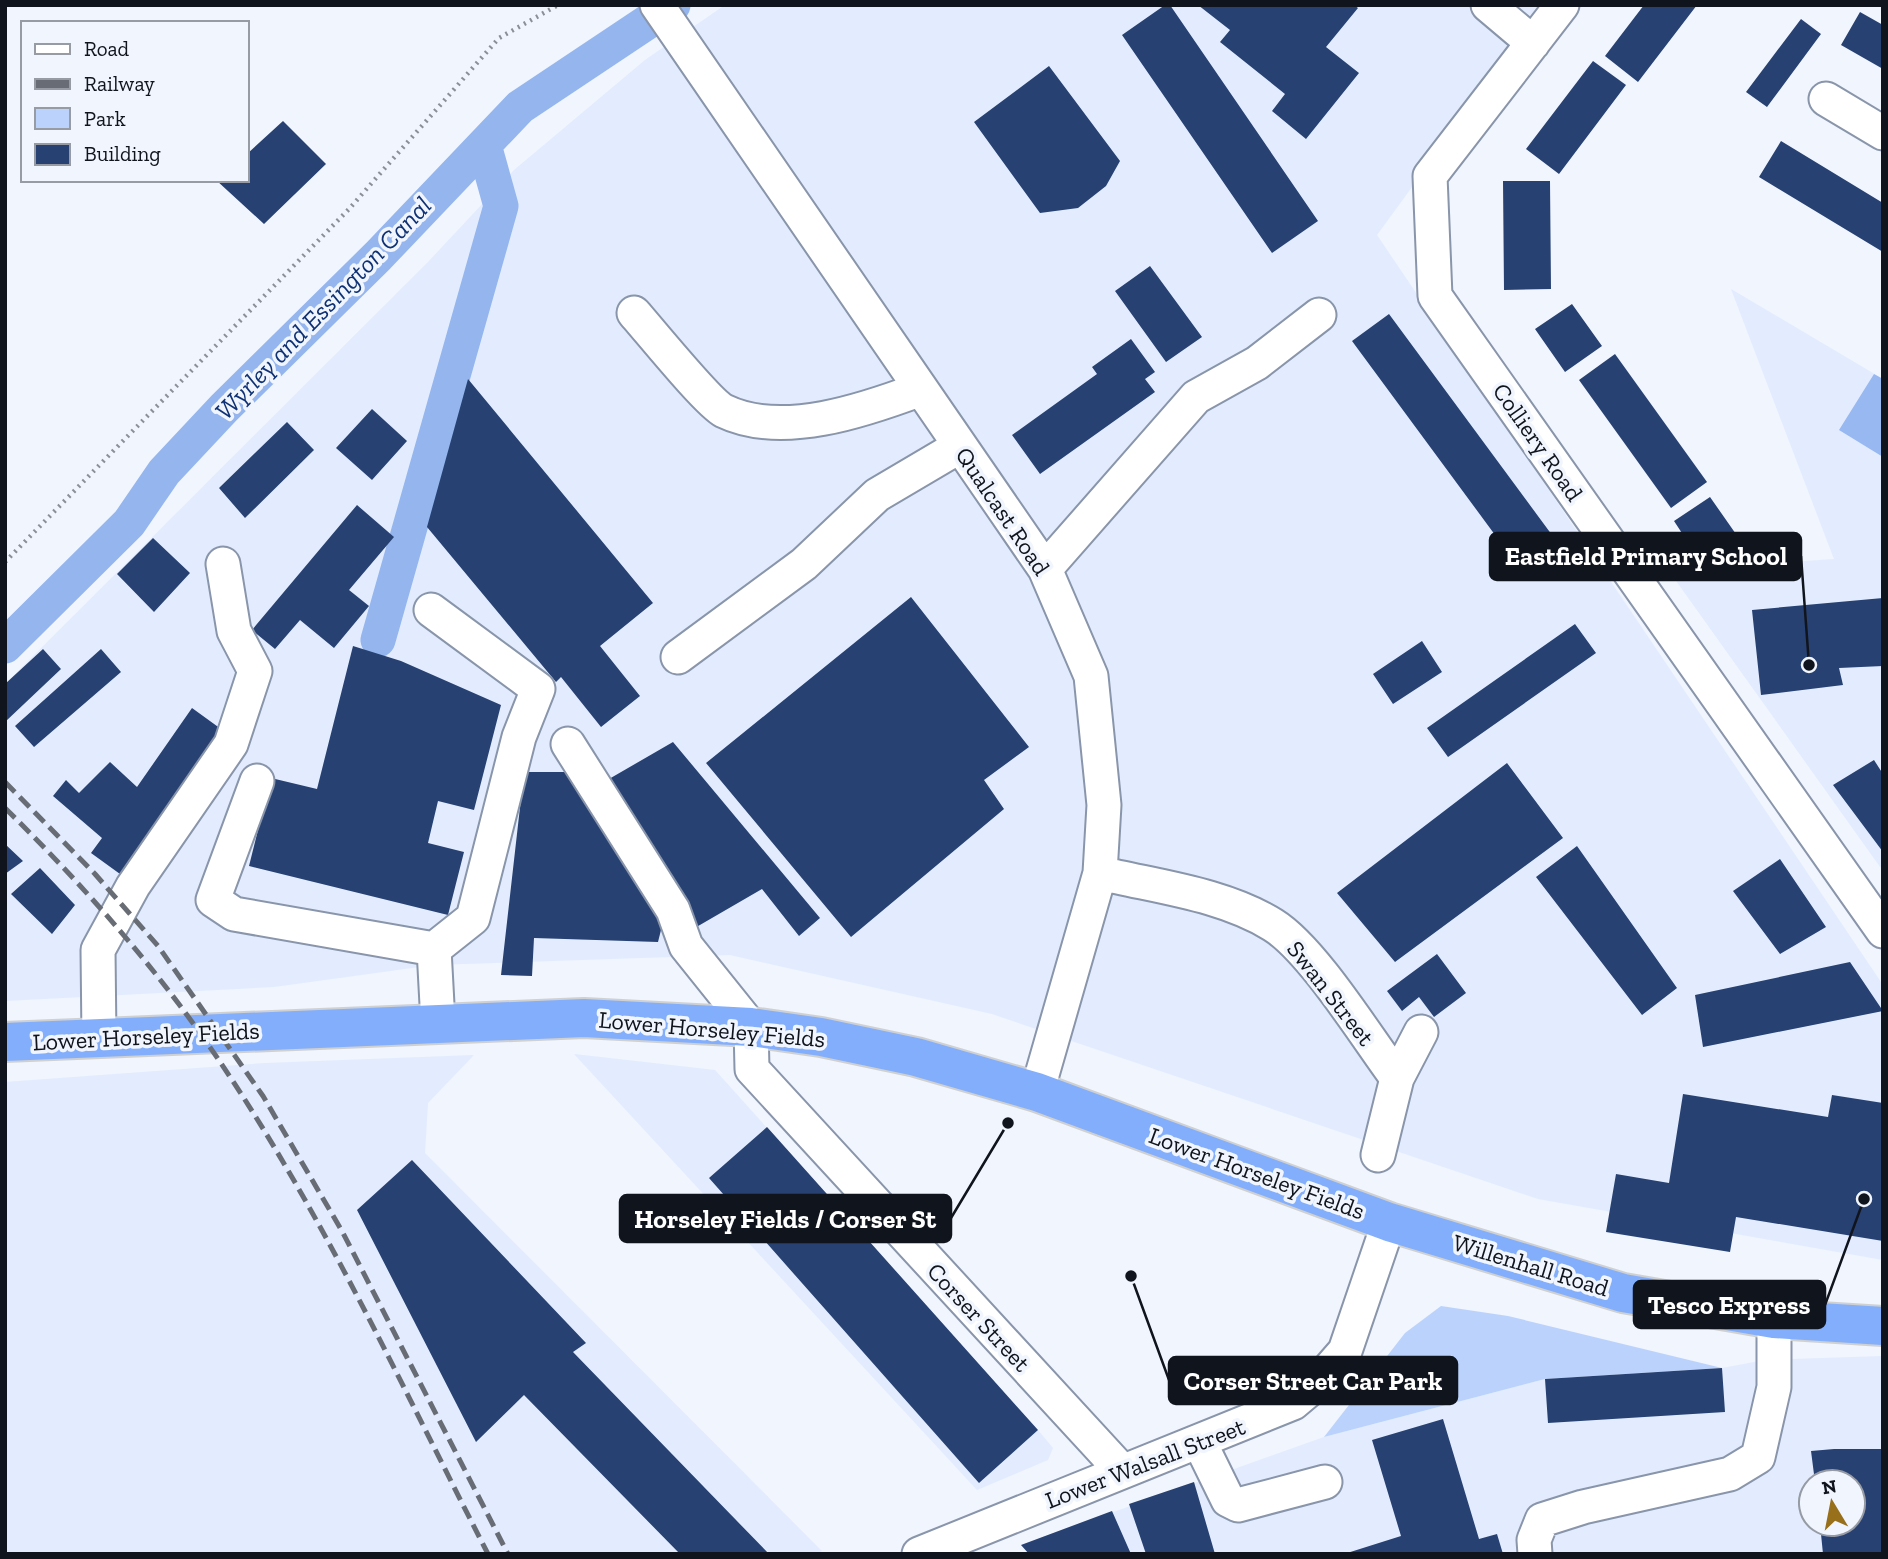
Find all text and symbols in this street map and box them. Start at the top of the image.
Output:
legend [21,21,248,182]
text: Road [84,36,130,61]
text: Railway [84,71,155,96]
text: Park [84,106,126,131]
text: Building [84,141,161,166]
water label: Wyrley and Essington Canal [208,190,438,426]
street label: Colliery Road [1487,377,1589,507]
street label: Qualcast Road [950,441,1056,581]
callout: Eastfield Primary School [1490,533,1801,580]
text: Eastfield Primary School [1505,540,1787,572]
street label: Swan Street [1281,935,1381,1051]
street label: Lower Horseley Fields [598,1005,826,1053]
street label: Lower Horseley Fields [32,1016,260,1056]
street label: Lower Horseley Fields [1145,1121,1369,1225]
callout: Horseley Fields / Corser St [620,1195,951,1242]
text: Horseley Fields / Corser St [634,1203,937,1235]
street label: Willenhall Road [1450,1228,1612,1302]
street label: Corser Street [921,1257,1037,1377]
callout: Tesco Express [1634,1281,1825,1328]
text: Tesco Express [1647,1289,1811,1321]
callout: Corser Street Car Park [1169,1357,1457,1404]
text: Corser Street Car Park [1184,1365,1443,1397]
street label: Lower Walsall Street [1041,1411,1249,1514]
north arrow [1797,1468,1867,1538]
text: N [1820,1474,1838,1499]

